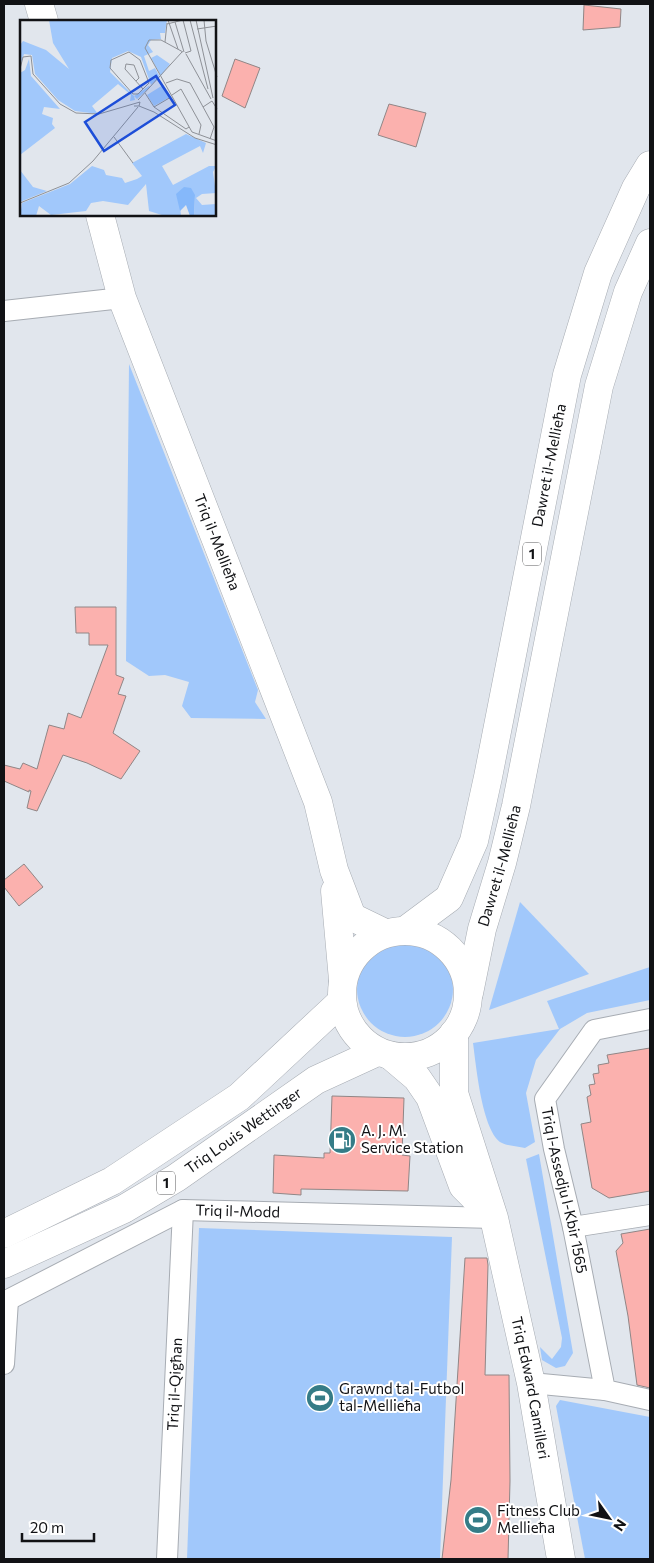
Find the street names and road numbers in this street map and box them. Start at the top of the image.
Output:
street label: Dawret il-Mellieħa [527,402,569,528]
street label: Triq il-Mellieħa [191,491,245,593]
road number: 1 [523,542,541,566]
street label: Dawret il-Mellieħa [473,803,524,928]
street label: Triq Louis Wettinger [181,1083,305,1177]
street label: Triq l-Assedju l-Kbir 1565 [539,1105,592,1275]
road number: 1 [157,1172,175,1194]
street label: Triq il-Modd [195,1200,280,1220]
street label: Triq Edward Camilleri [508,1315,554,1460]
street label: Triq il-Qigħan [163,1337,185,1431]

